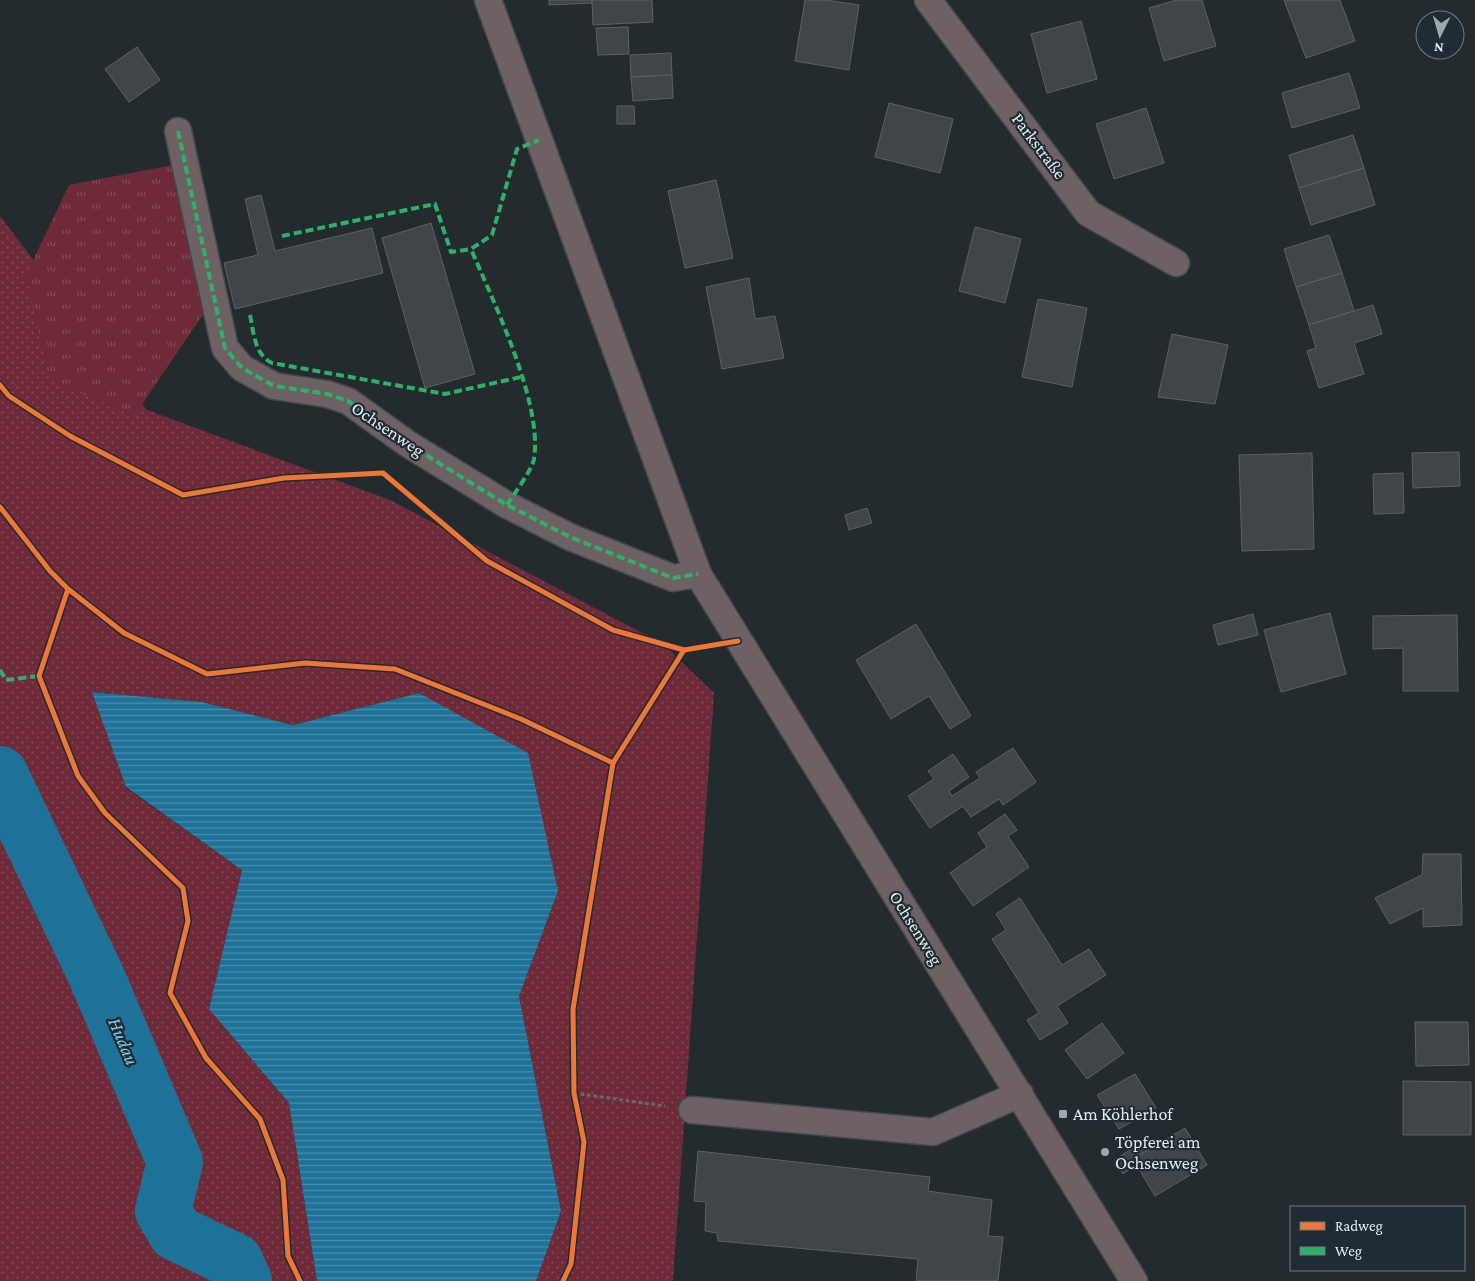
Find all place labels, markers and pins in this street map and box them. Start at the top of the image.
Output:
place label: Am Köhlerhof [1073,1104,1174,1124]
marker: Am Köhlerhof [1057,1108,1069,1120]
place label: Töpferei am Ochsenweg [1115,1132,1201,1173]
marker: Töpferei am Ochsenweg [1099,1146,1111,1158]

